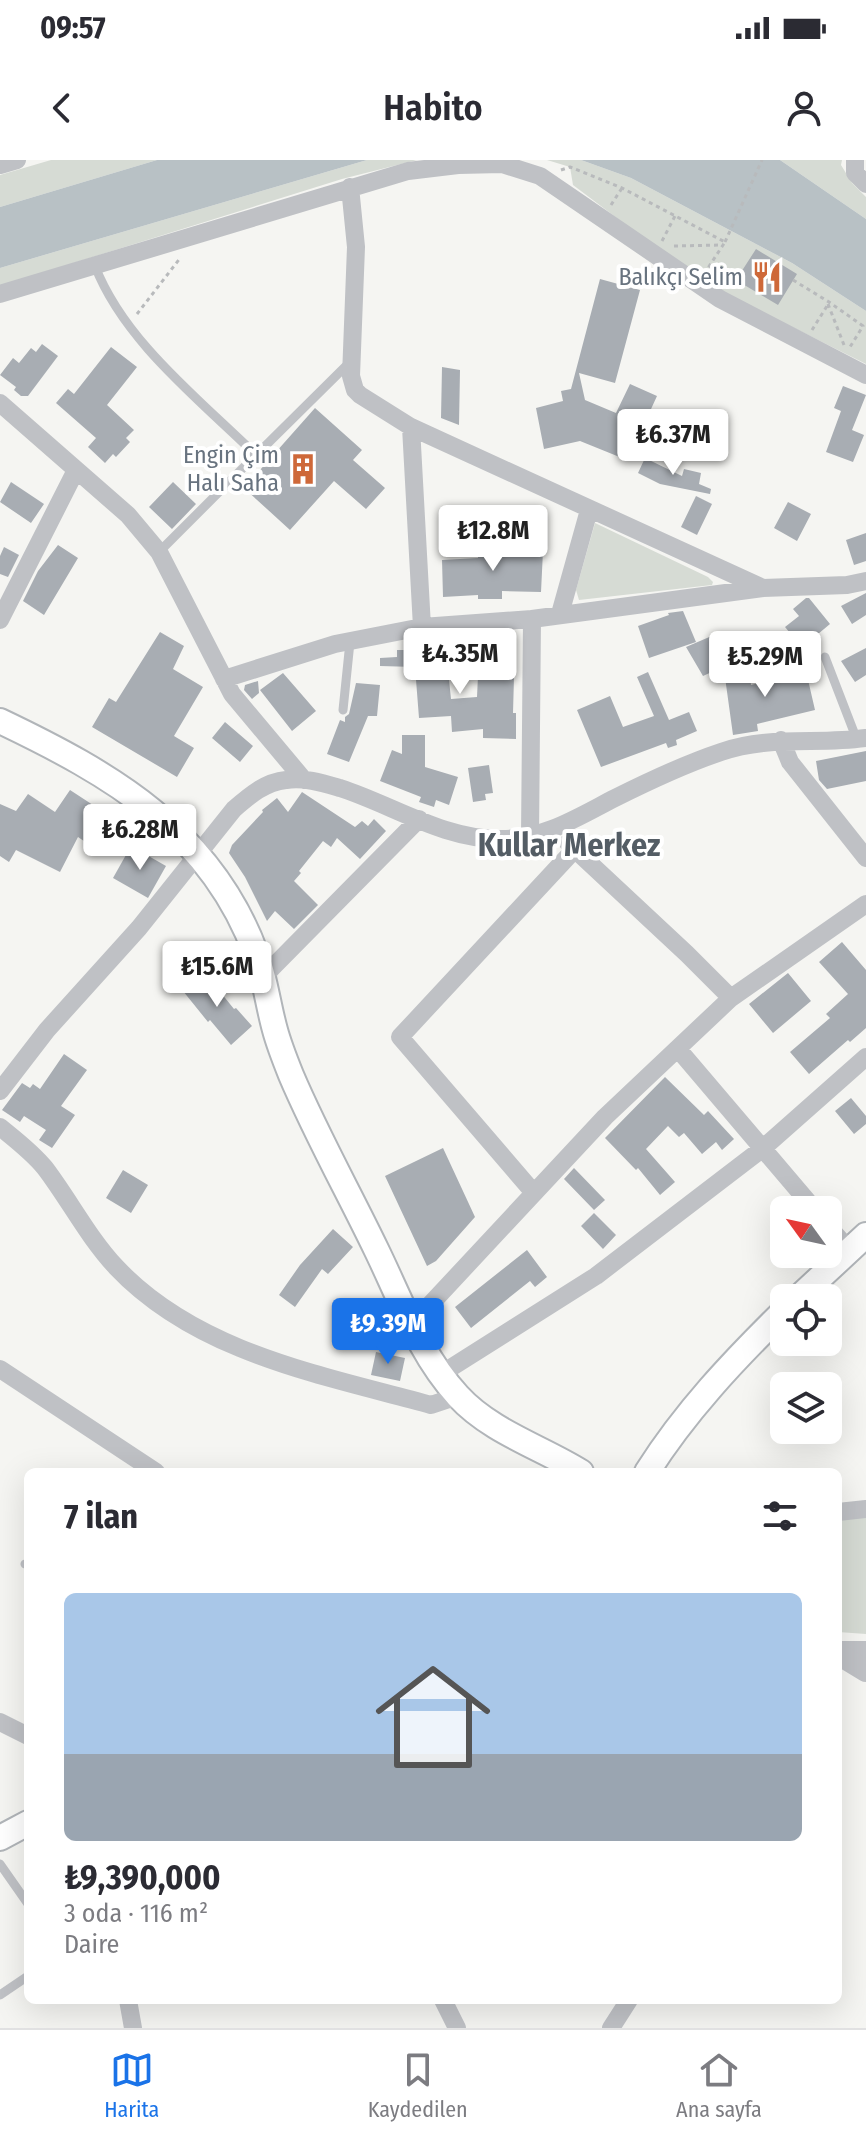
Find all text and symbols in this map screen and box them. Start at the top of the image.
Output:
text: 09:57 [40,10,106,46]
icon: back [40,86,84,130]
text: Habito [383,86,483,130]
icon: person [782,86,826,130]
restaurant icon: Balıkçı Selim [750,260,784,294]
place label: Balıkçı Selim [618,263,743,291]
pin: ₺6.37M [608,409,738,477]
text: ₺6.37M [635,419,711,450]
place label: Engin Çim Halı Saha [183,441,279,497]
building icon: Engin Çim Halı Saha [286,452,320,486]
pin: ₺12.8M [428,505,558,573]
text: ₺12.8M [457,515,529,546]
pin: ₺4.35M [395,628,525,696]
pin: ₺5.29M [700,631,830,699]
text: ₺4.35M [422,638,498,669]
text: ₺5.29M [727,641,803,672]
pin: ₺6.28M [75,804,205,872]
text: ₺6.28M [101,814,179,845]
district label: Kullar Merkez [478,826,660,864]
pin: ₺15.6M [152,941,282,1009]
text: ₺15.6M [180,951,254,982]
north arrow [770,1196,842,1268]
map controls [770,1196,842,1444]
button: locate [770,1284,842,1356]
pin: ₺9.39M [323,1298,453,1366]
text: ₺9.39M [350,1308,426,1339]
button: layers [770,1372,842,1444]
icon: filters [758,1494,802,1538]
text: 7 ilan [64,1496,138,1537]
icon: home [361,1645,505,1789]
text: ₺9,390,000 [64,1857,221,1898]
text: 3 oda · 116 m² [64,1898,208,1929]
text: Daire [64,1929,119,1960]
tab: Harita [104,2048,159,2123]
tab: Kaydedilen [368,2048,468,2123]
tab: Ana sayfa [676,2048,762,2123]

